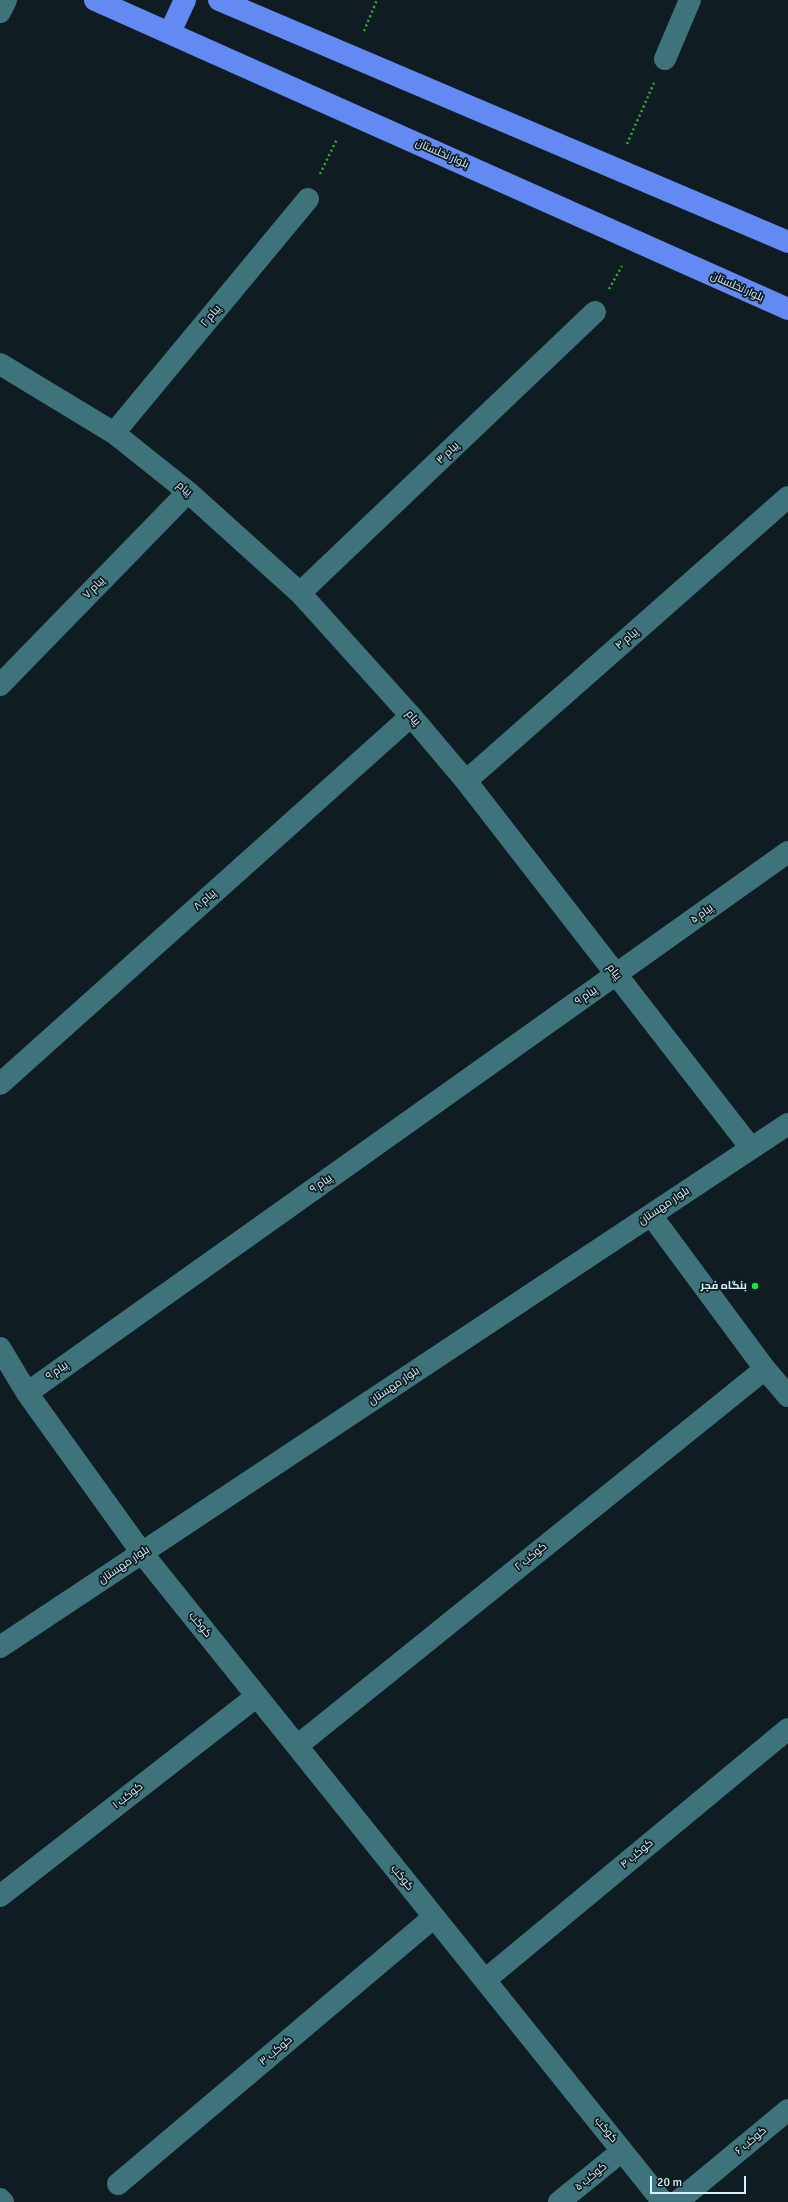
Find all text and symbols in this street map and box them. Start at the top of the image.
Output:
street label: بلوار نخلستان [413,136,471,172]
street label: بلوار نخلستان [708,269,766,305]
street label: پیام ۲ [198,302,224,330]
street label: پیام ۳ [434,439,462,467]
street label: پیام [174,479,194,499]
street label: پیام ۷ [80,574,108,602]
street label: پیام ۴ [613,625,641,653]
street label: پیام [403,708,423,728]
street label: پیام ۸ [191,887,219,913]
street label: پیام ۵ [688,901,716,927]
street label: پیام [604,962,624,982]
street label: پیام ۹ [572,984,600,1008]
street label: پیام ۹ [307,1172,335,1196]
street label: بلوار مهستان [636,1184,692,1228]
place label: بنگاه فجر [701,1279,747,1293]
marker: بنگاه فجر [750,1281,760,1291]
street label: پیام ۹ [43,1359,71,1383]
street label: بلوار مهستان [366,1364,422,1408]
street label: کوکب ۲ [512,1540,550,1574]
street label: بلوار مهستان [96,1543,152,1587]
street label: کوکب [186,1610,214,1640]
street label: کوکب ۱ [110,1780,146,1812]
street label: کوکب ۴ [618,1836,656,1872]
street label: کوکب [388,1863,416,1893]
street label: کوکب ۳ [257,2033,295,2069]
street label: کوکب [592,2115,620,2145]
street label: کوکب ۶ [733,2124,769,2158]
street label: کوکب ۵ [572,2160,610,2194]
scale bar [652,2168,748,2194]
text: 20 m [657,2175,682,2190]

